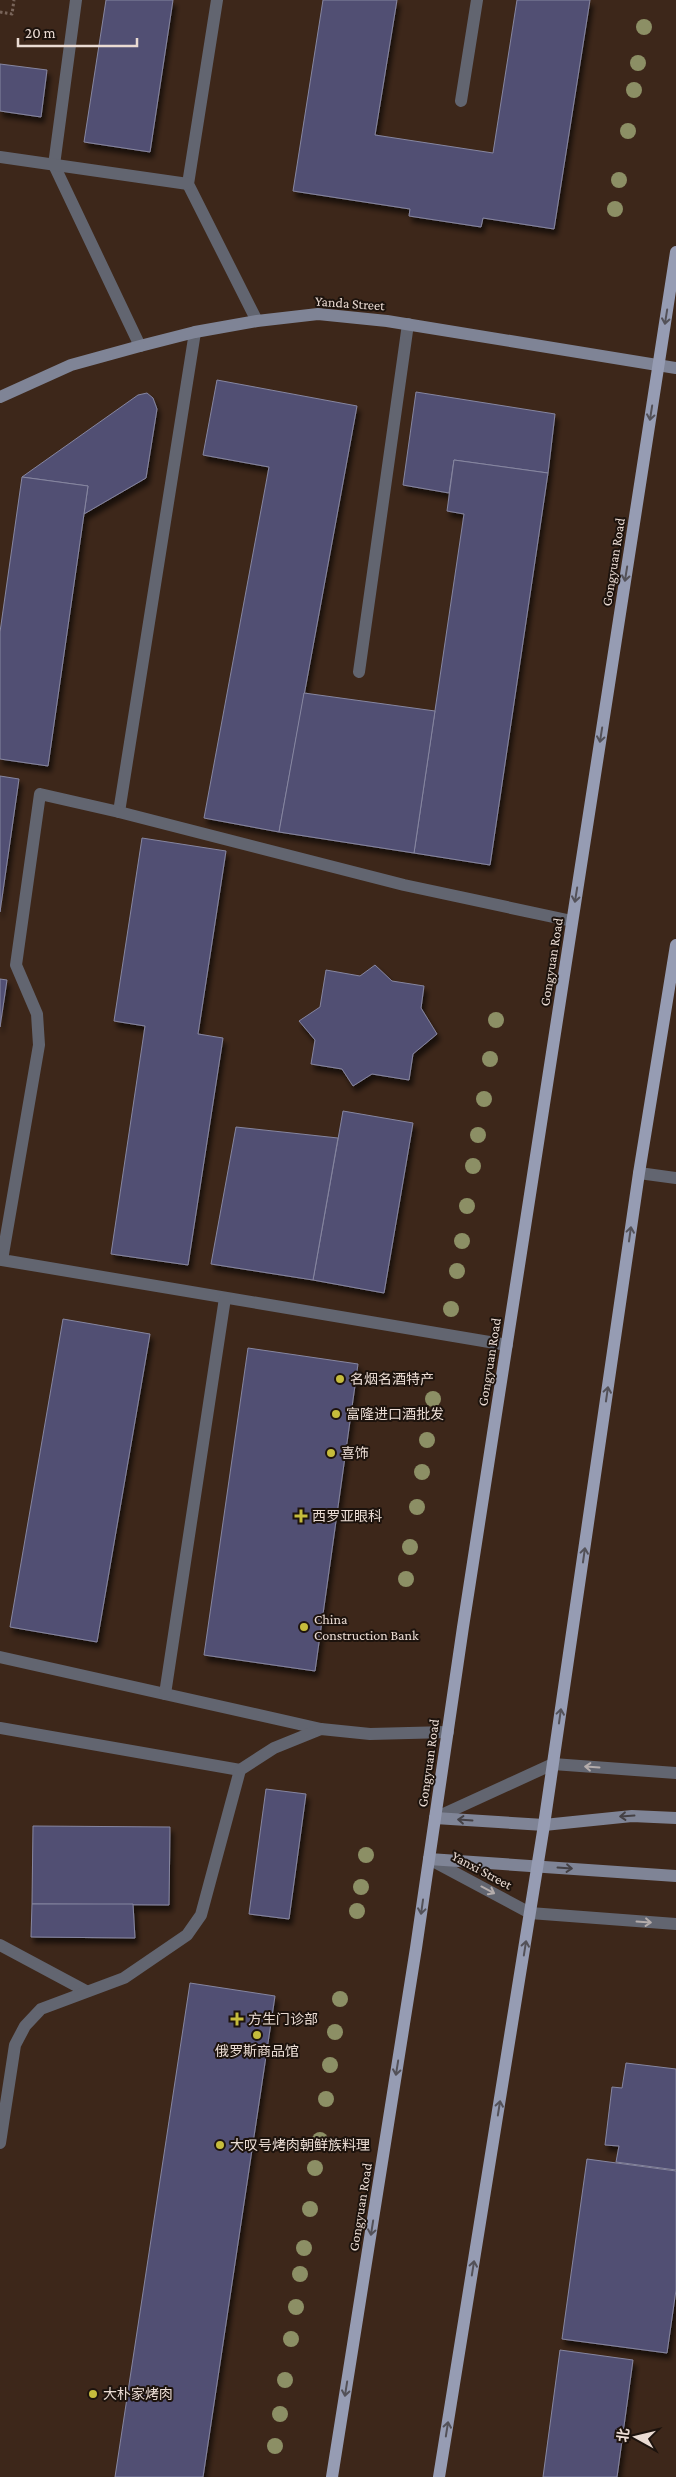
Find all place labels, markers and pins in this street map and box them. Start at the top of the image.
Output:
place label: 名烟名酒特产 [350,1371,434,1387]
marker: 名烟名酒特产 [334,1373,346,1385]
place label: 富隆进口酒批发 [346,1406,444,1422]
marker: 富隆进口酒批发 [330,1408,342,1420]
place label: 喜饰 [341,1445,369,1461]
marker: 喜饰 [325,1447,337,1459]
place label: 西罗亚眼科 [312,1508,382,1524]
marker: 西罗亚眼科 [294,1509,308,1523]
place label: China Construction Bank [314,1611,419,1643]
marker: China Construction Bank [298,1621,310,1633]
place label: 方生门诊部 [248,2011,318,2027]
marker: 方生门诊部 [230,2012,244,2026]
marker: 俄罗斯商品馆 [251,2029,263,2041]
place label: 俄罗斯商品馆 [215,2043,299,2059]
place label: 大叹号烤肉朝鲜族料理 [230,2137,370,2153]
marker: 大叹号烤肉朝鲜族料理 [214,2139,226,2151]
place label: 大朴家烤肉 [103,2386,173,2402]
marker: 大朴家烤肉 [87,2388,99,2400]

